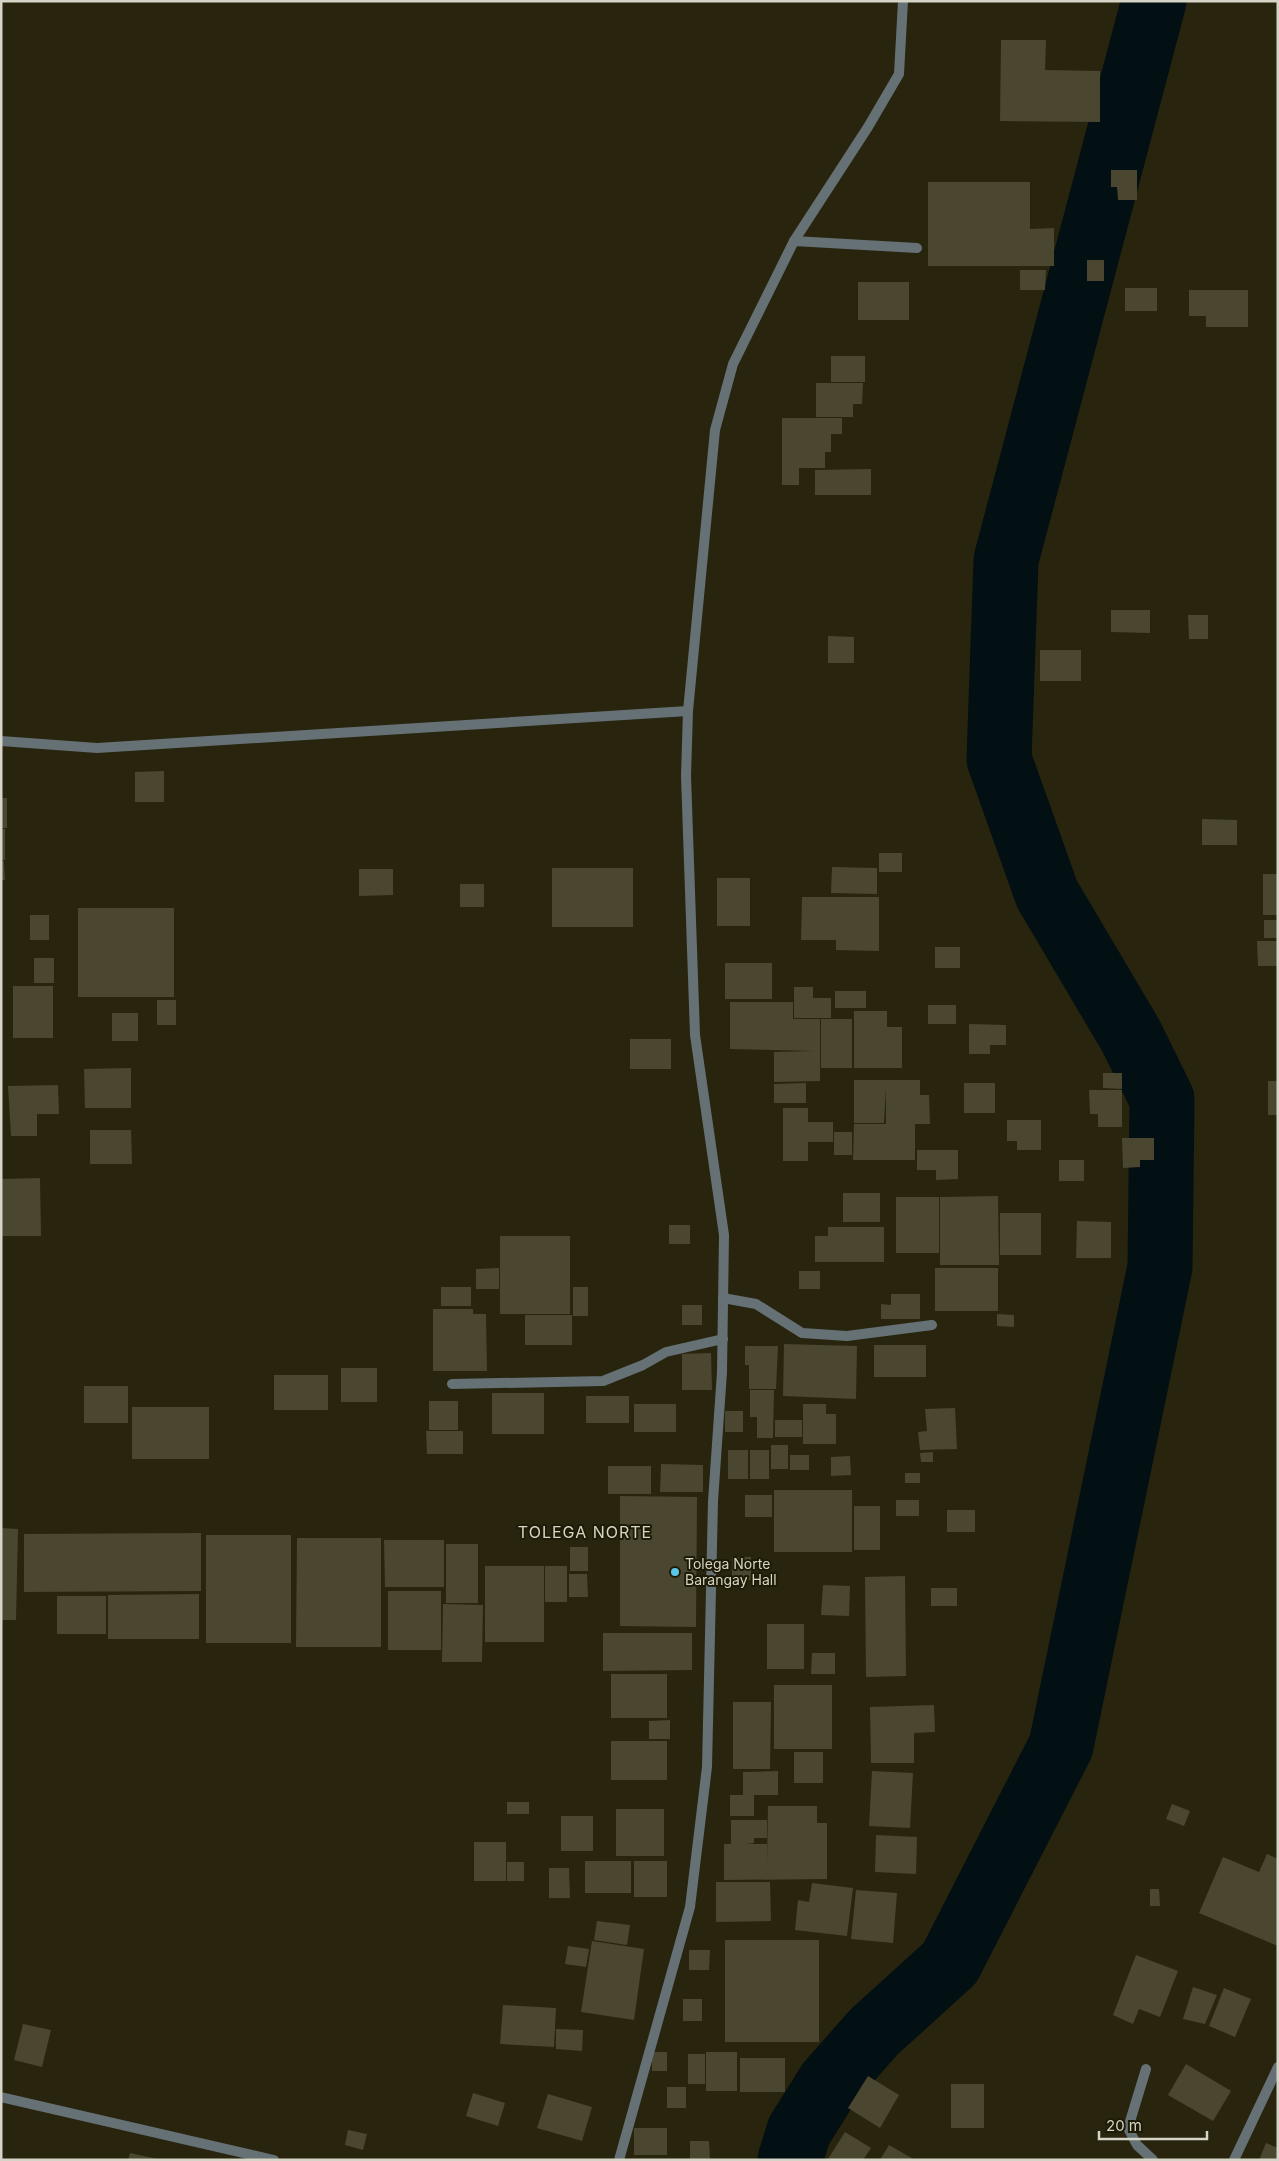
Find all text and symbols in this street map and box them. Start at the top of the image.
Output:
district label: TOLEGA NORTE [518,1522,652,1542]
place label: Tolega Norte Barangay Hall [685,1555,777,1588]
marker: Tolega Norte Barangay Hall [669,1566,681,1578]
scale bar [1099,2108,1206,2140]
text: 20 m [1106,2116,1142,2135]

